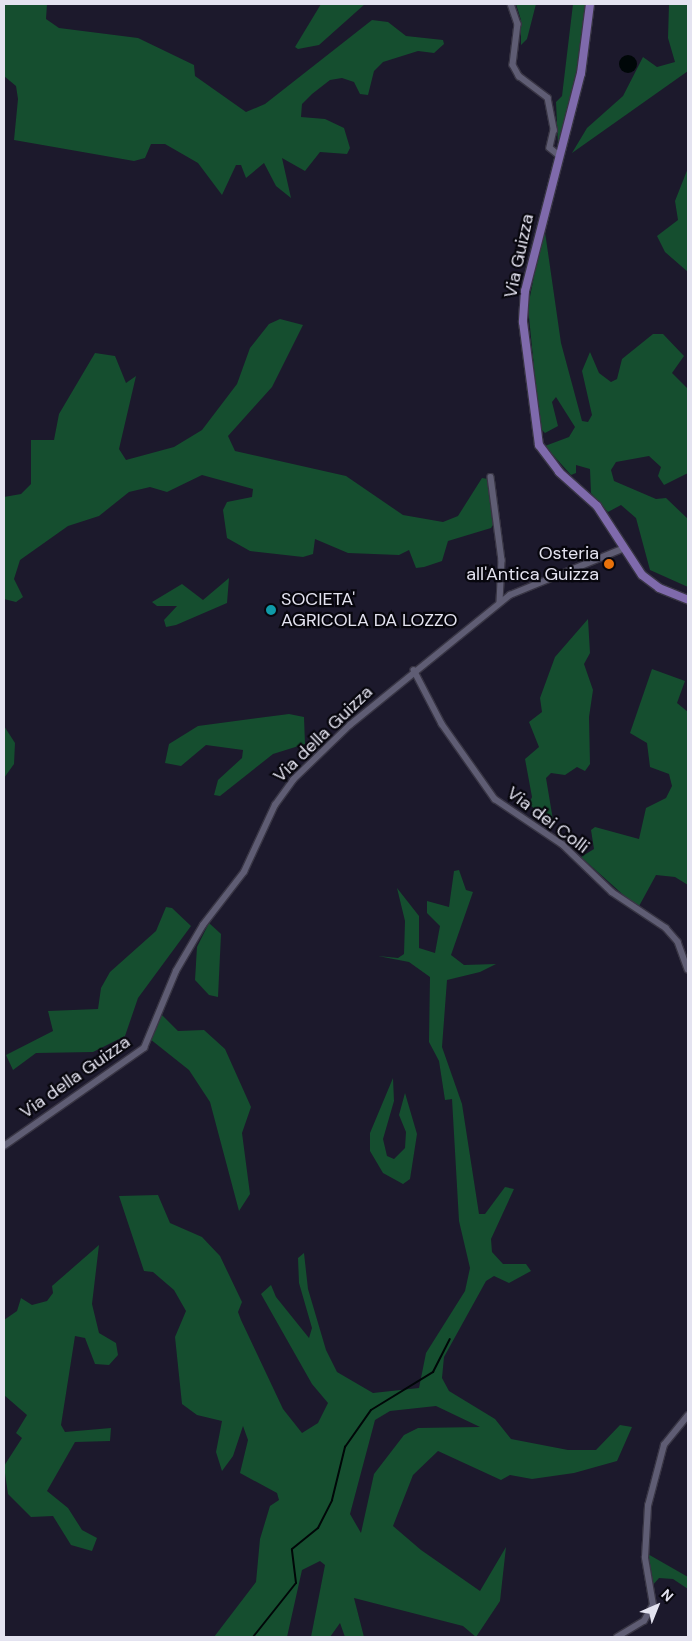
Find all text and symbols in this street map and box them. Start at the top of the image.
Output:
street label: Via Guizza [500,212,538,300]
place label: Osteria all'Antica Guizza [466,543,599,586]
marker: Osteria all'Antica Guizza [603,558,615,570]
place label: SOCIETA' AGRICOLA DA LOZZO [281,589,457,632]
marker: SOCIETA' AGRICOLA DA LOZZO [265,604,277,616]
street label: Via della Guizza [269,681,377,787]
street label: Via dei Colli [503,782,593,858]
street label: Via della Guizza [16,1031,134,1123]
north arrow [632,1581,682,1631]
text: N [657,1585,677,1605]

